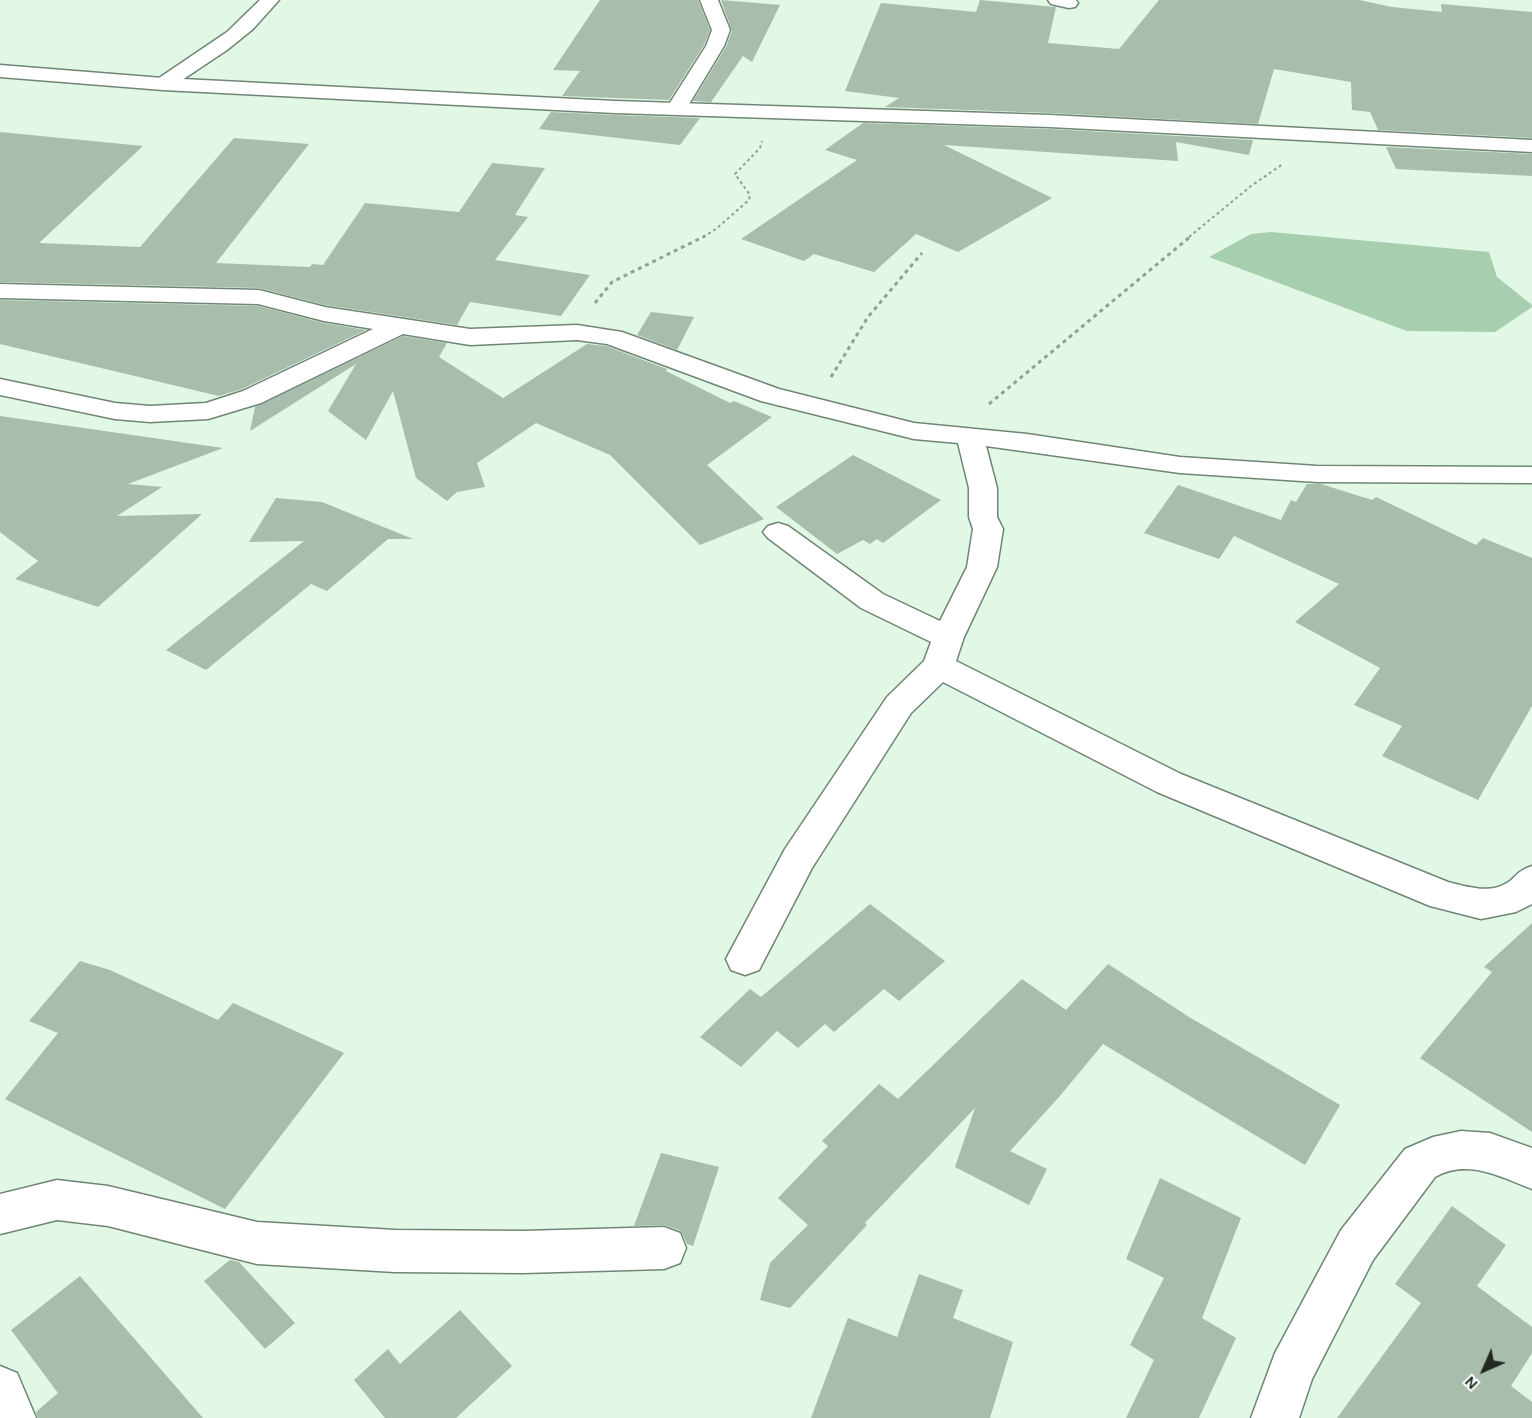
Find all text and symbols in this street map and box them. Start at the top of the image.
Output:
north arrow [1454,1340,1514,1400]
text: N [1460,1372,1482,1394]

